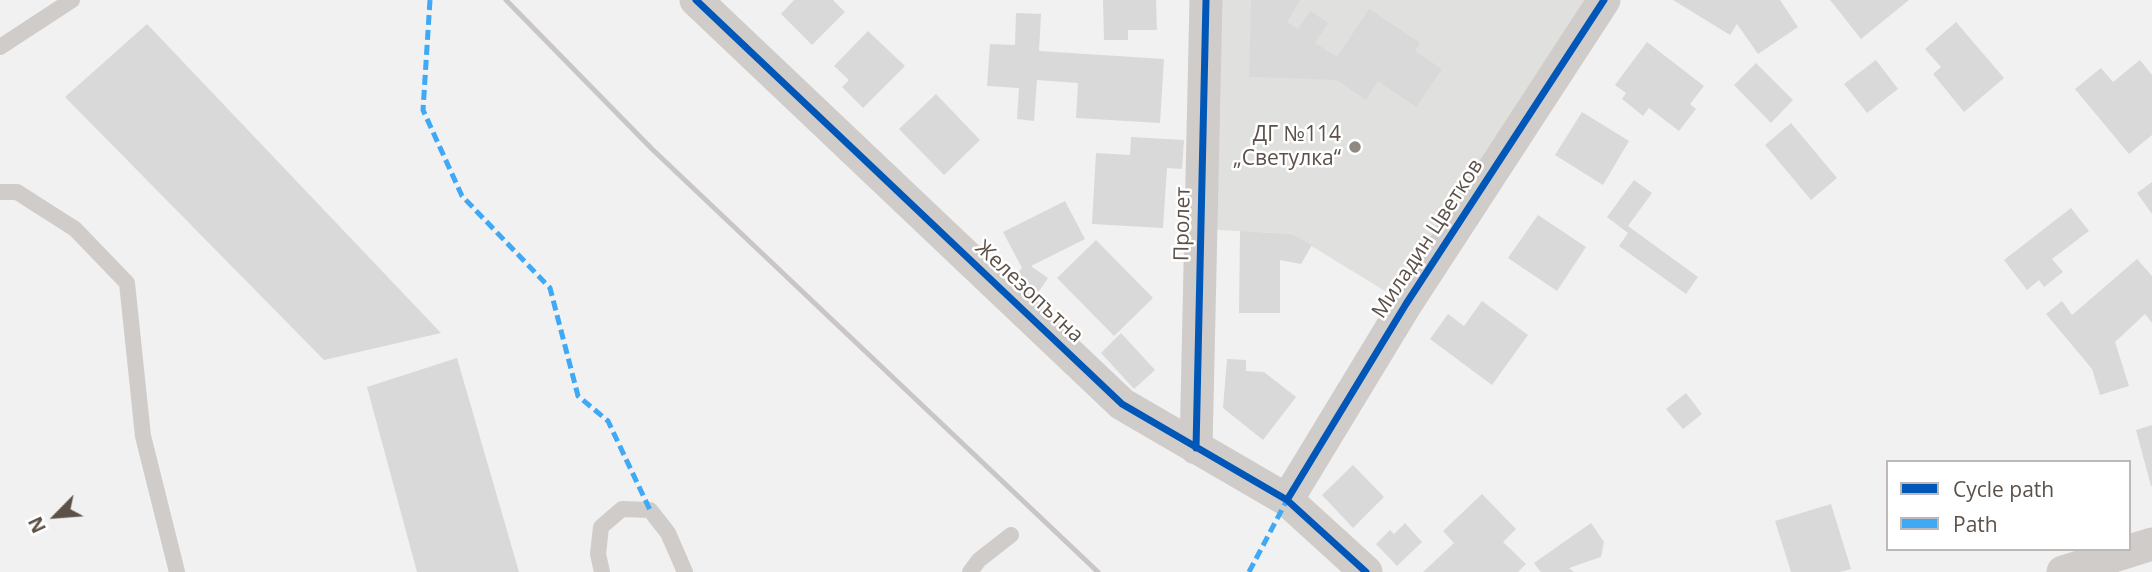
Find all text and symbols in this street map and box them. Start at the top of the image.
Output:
place label: ДГ №114 „Светулка“ [1233,122,1341,172]
marker: ДГ №114 „Светулка“ [1347,139,1363,155]
street label: Миладин Цветков [1367,155,1489,323]
street label: Пролет [1170,187,1196,261]
street label: Железопътна [970,236,1088,348]
legend [1886,460,2131,551]
text: Cycle path [1953,475,2054,503]
north arrow [21,481,91,551]
text: Path [1953,510,1998,538]
text: N [22,512,52,537]

